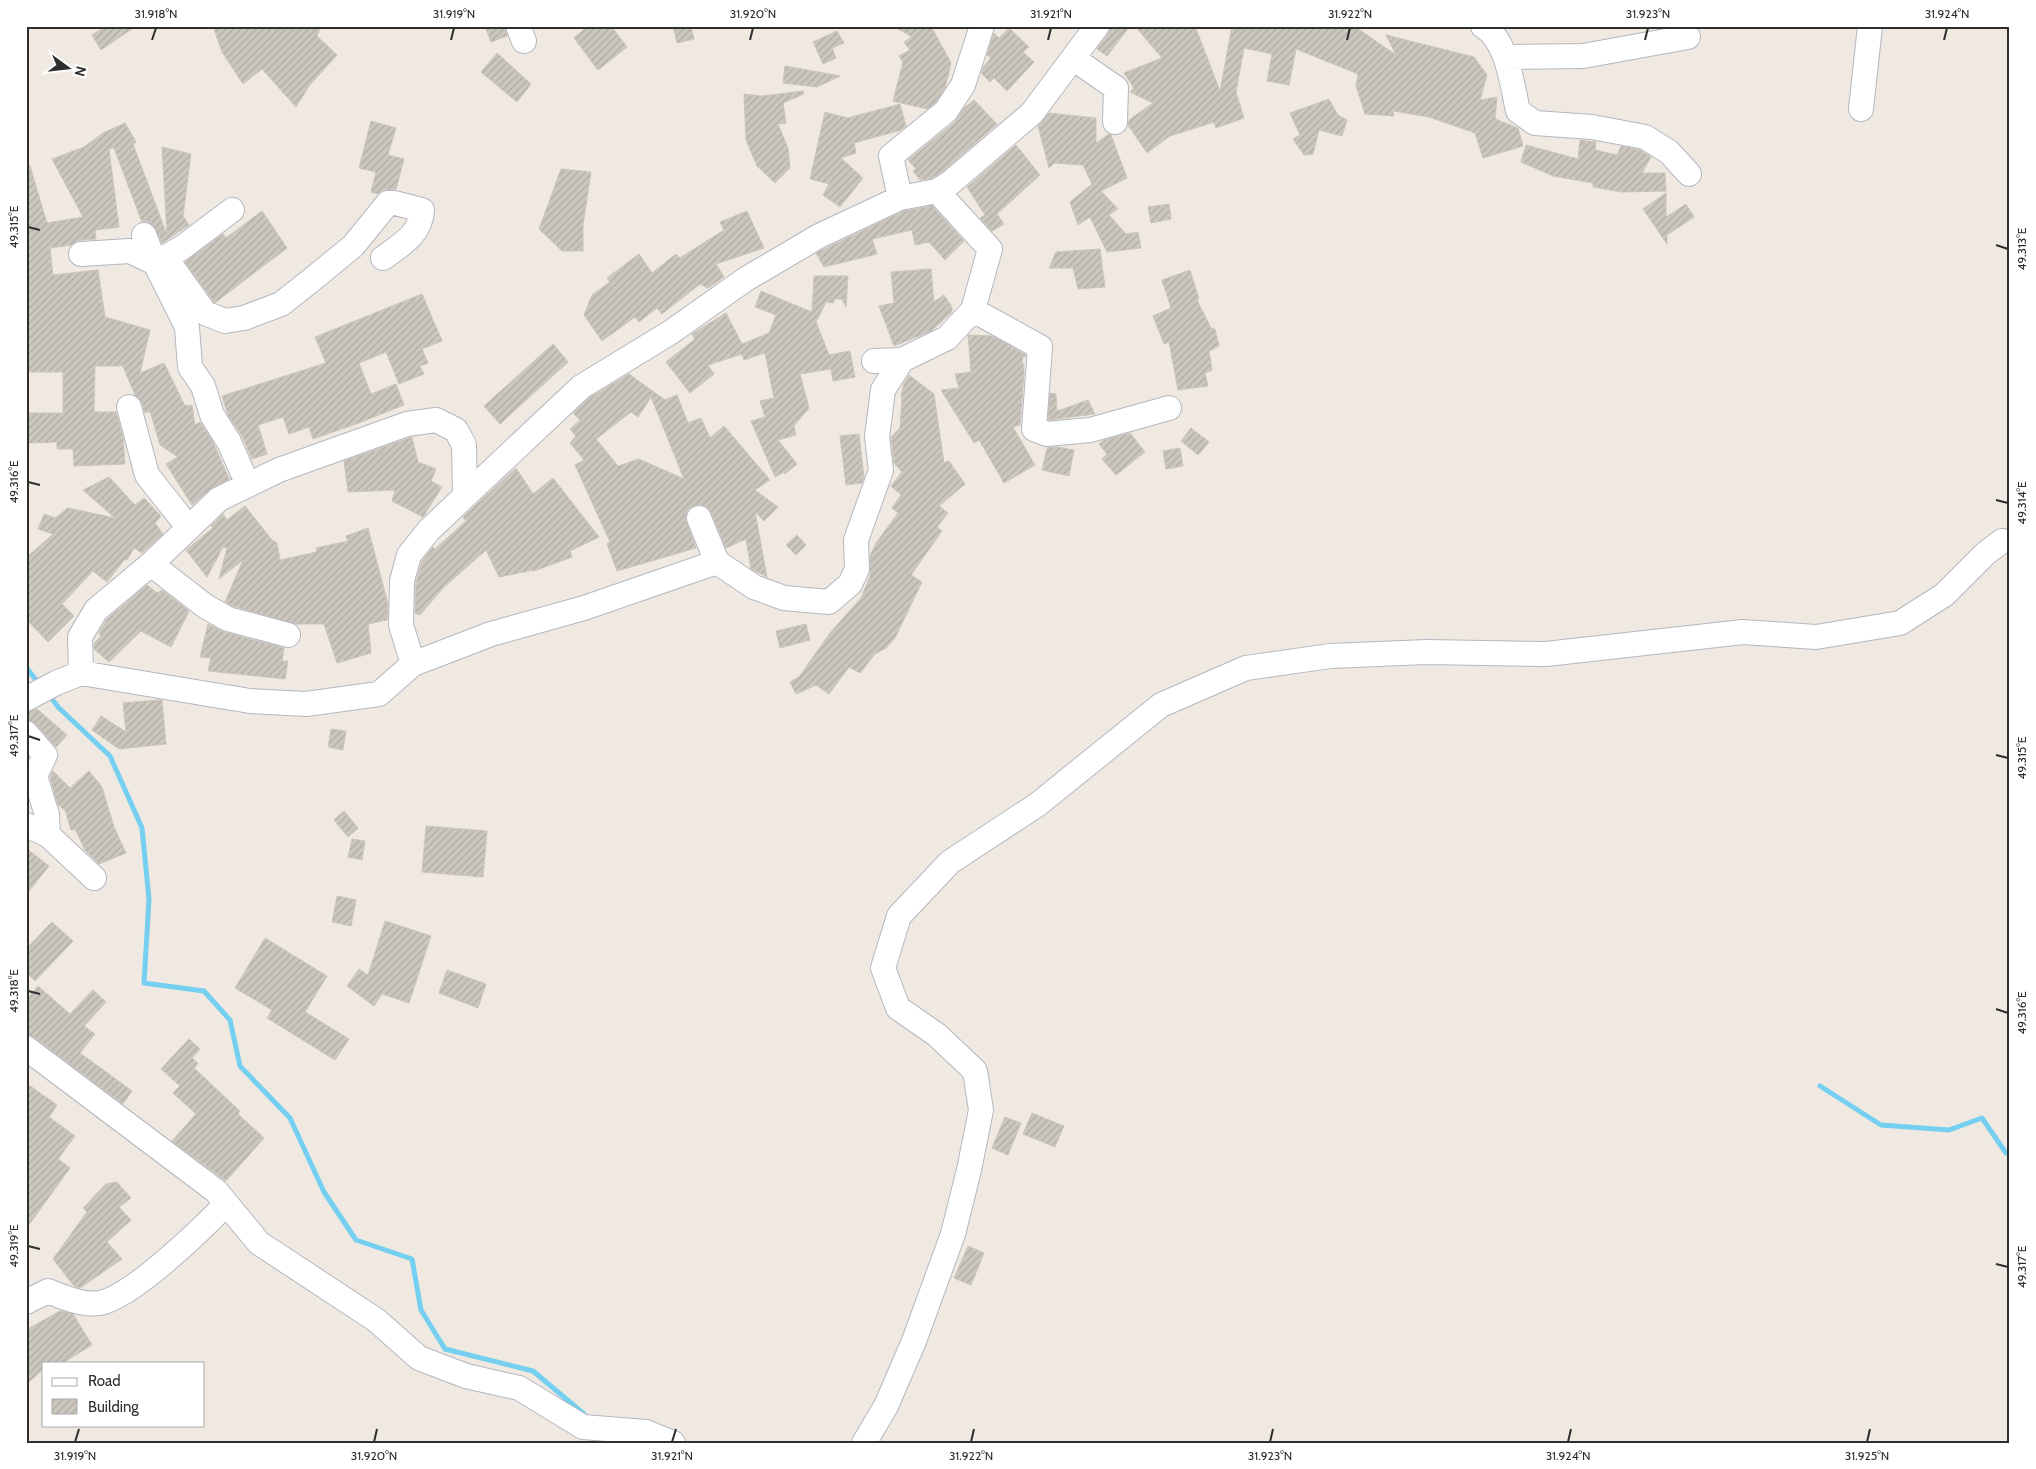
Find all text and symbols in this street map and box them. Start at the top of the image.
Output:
text: 31.918°N [135,6,177,21]
text: 31.919°N [433,6,475,21]
text: 31.920°N [730,6,776,21]
text: 31.921°N [1030,6,1072,21]
text: 31.922°N [1328,6,1372,21]
text: 31.923°N [1626,6,1670,21]
text: 31.924°N [1925,6,1969,21]
north arrow [42,42,92,92]
text: N [71,64,91,78]
text: 49.315°E [6,205,21,249]
text: 49.313°E [2014,227,2029,271]
text: 49.316°E [6,460,21,504]
text: 49.314°E [2014,481,2029,525]
text: 49.317°E [6,714,21,757]
text: 49.315°E [2014,736,2029,780]
text: 49.318°E [6,969,21,1013]
text: 49.316°E [2014,991,2029,1035]
text: 49.319°E [6,1224,21,1268]
text: 49.317°E [2014,1245,2029,1288]
legend [42,1362,205,1426]
text: Road [88,1372,121,1390]
text: Building [88,1398,139,1416]
text: 31.919°N [54,1448,96,1463]
text: 31.920°N [351,1448,397,1463]
text: 31.921°N [651,1448,693,1463]
text: 31.922°N [949,1448,993,1463]
text: 31.923°N [1248,1448,1292,1463]
text: 31.924°N [1546,1448,1590,1463]
text: 31.925°N [1845,1448,1889,1463]

